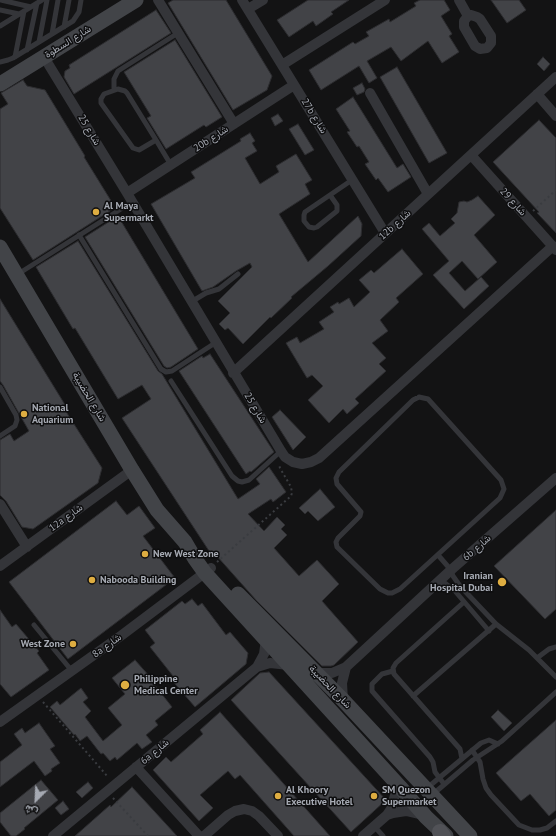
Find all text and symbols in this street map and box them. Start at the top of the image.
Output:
street label: شارع السطوة [43,23,93,61]
street label: 27b شارع [299,96,329,136]
street label: شارع 25 [75,112,103,148]
street label: 20b شارع [191,123,231,155]
street label: شارع 29 [497,185,529,219]
place label: Al Maya Supermarkt [104,200,154,224]
marker: Al Maya Supermarkt [91,207,101,217]
street label: 12b شارع [376,207,414,243]
street label: شارع الحضيبة [70,370,108,424]
street label: شارع 25 [241,390,269,426]
place label: National Aquarium [32,402,73,426]
marker: National Aquarium [19,409,29,419]
street label: 12a شارع [47,502,85,534]
street label: 6b شارع [460,532,494,564]
place label: New West Zone [153,548,219,560]
marker: New West Zone [140,549,150,559]
place label: Iranian Hospital Dubai [430,570,493,594]
place label: Nabooda Building [100,574,176,586]
marker: Nabooda Building [87,575,97,585]
marker: Iranian Hospital Dubai [496,576,508,588]
street label: 8a شارع [90,631,124,661]
place label: West Zone [21,638,65,650]
marker: West Zone [68,639,78,649]
street label: شارع الحضيبة [306,663,354,711]
place label: Philippine Medical Center [134,673,198,696]
marker: Philippine Medical Center [119,679,131,691]
street label: 6a شارع [138,737,172,767]
north arrow [16,780,56,820]
place label: Al Khoory Executive Hotel [286,784,353,808]
place label: SM Quezon Supermarket [382,784,437,808]
marker: Al Khoory Executive Hotel [273,791,283,801]
marker: SM Quezon Supermarket [369,791,379,801]
text: ش [22,802,40,820]

